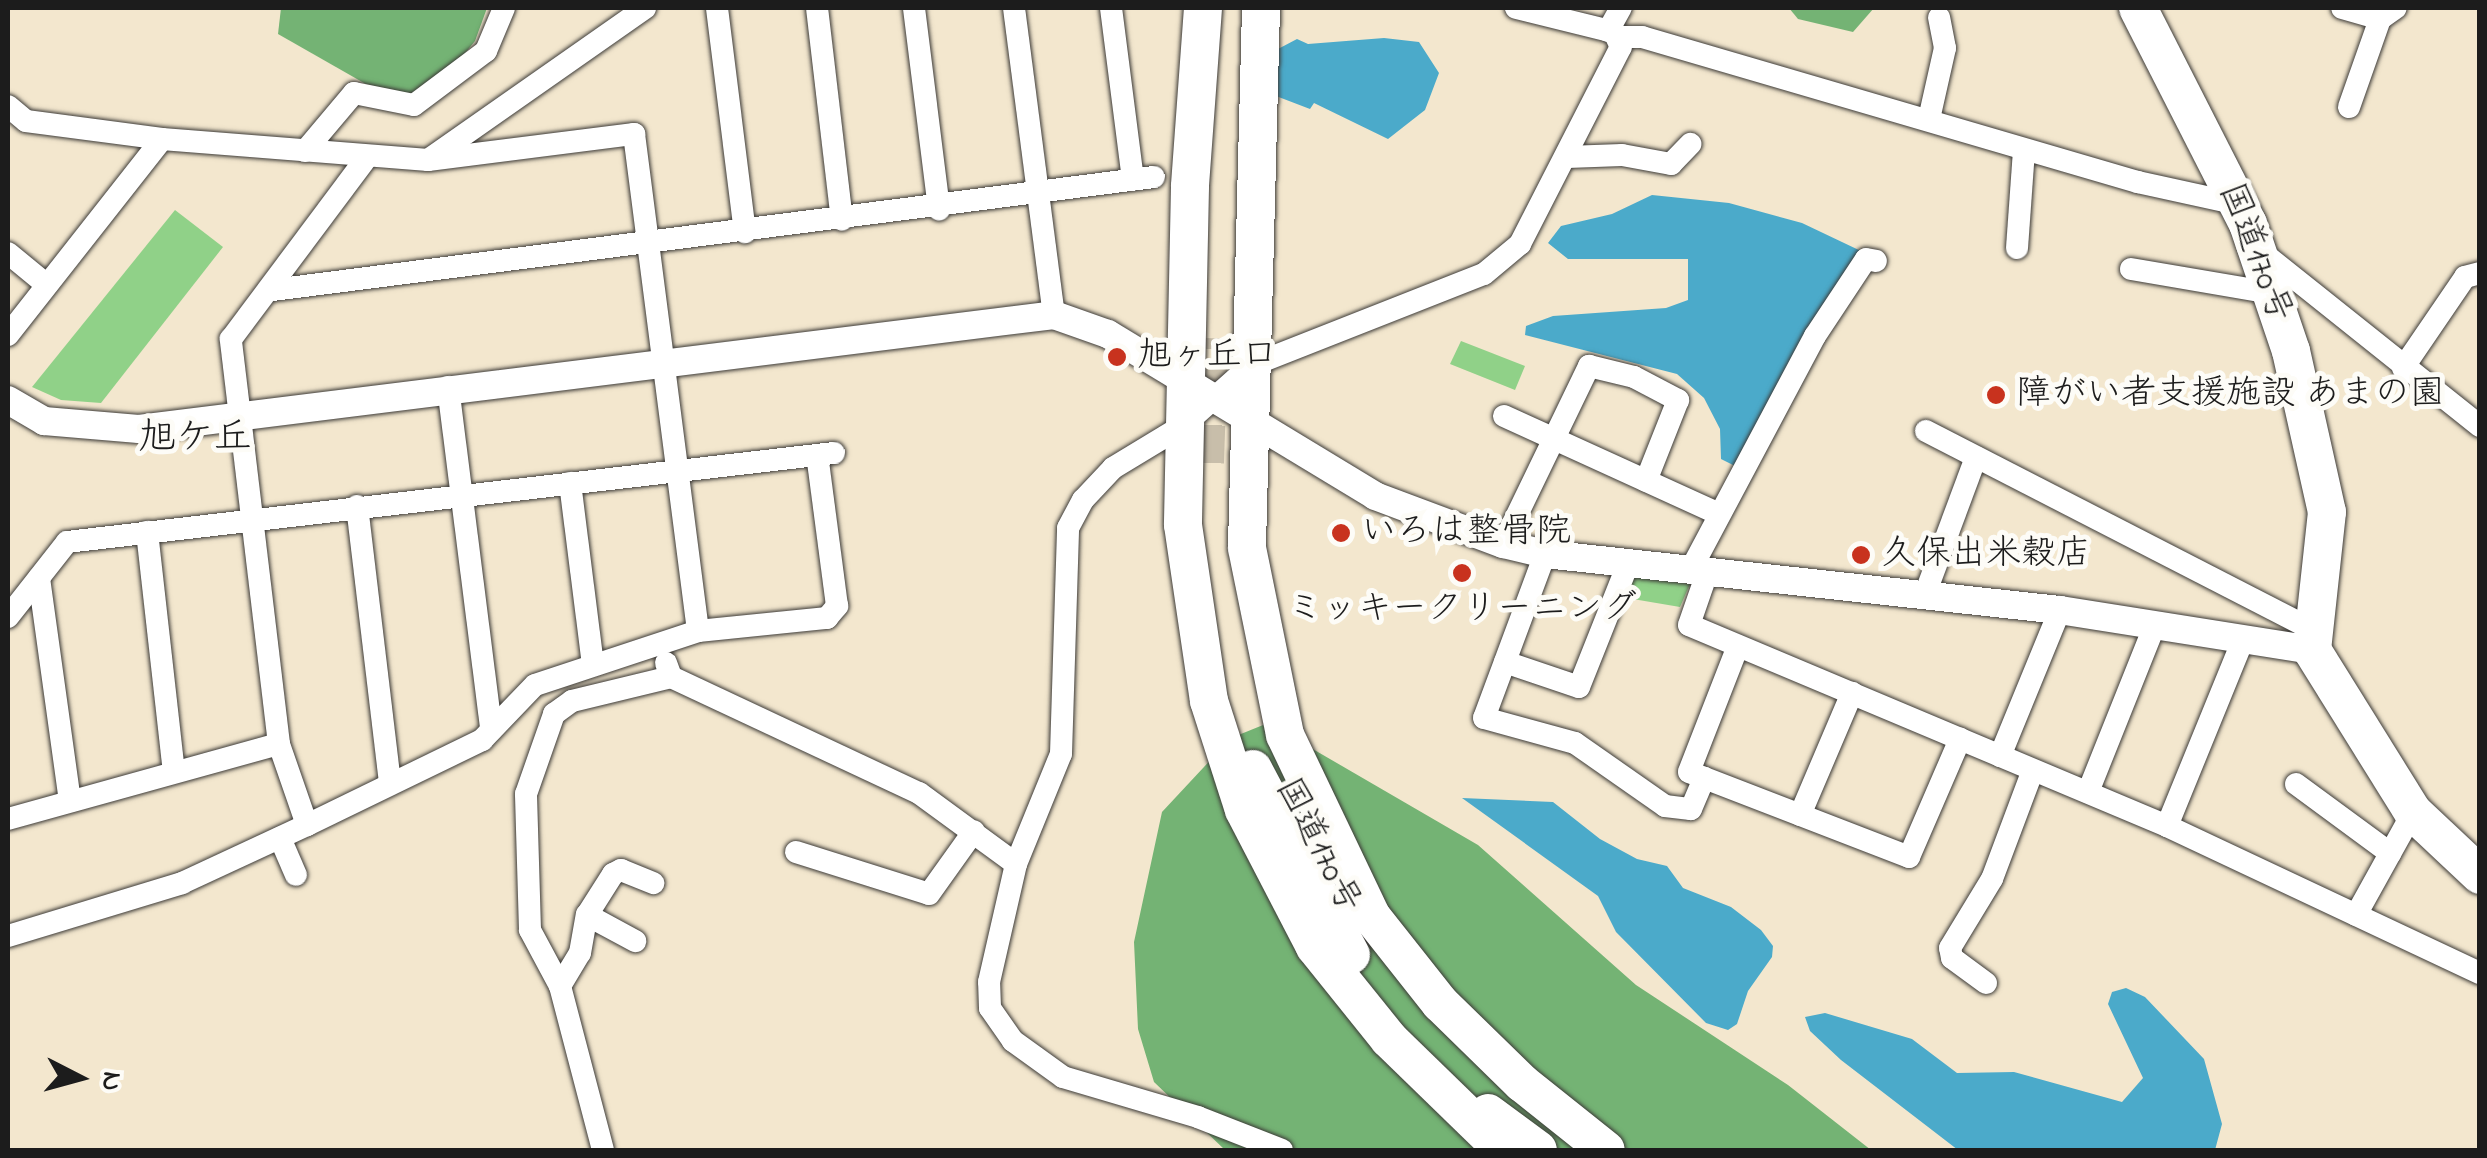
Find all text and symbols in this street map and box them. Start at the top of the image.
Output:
street label: 国道170号 [2208,177,2300,329]
place label: 旭ヶ丘口 [1137,336,1277,378]
marker: 旭ヶ丘口 [1106,346,1128,368]
place label: 障がい者支援施設 あまの園 [2016,374,2445,416]
marker: 障がい者支援施設 あまの園 [1985,384,2007,406]
district label: 旭ケ丘 [138,417,252,463]
place label: いろは整骨院 [1361,512,1571,554]
marker: いろは整骨院 [1330,522,1352,544]
place label: 久保出米穀店 [1881,534,2091,576]
marker: 久保出米穀店 [1850,544,1872,566]
marker: ミッキークリーニング [1451,562,1473,584]
place label: ミッキークリーニング [1287,589,1637,631]
street label: 国道170号 [1265,772,1369,920]
north arrow [30,1028,130,1128]
text: N [89,1070,132,1093]

